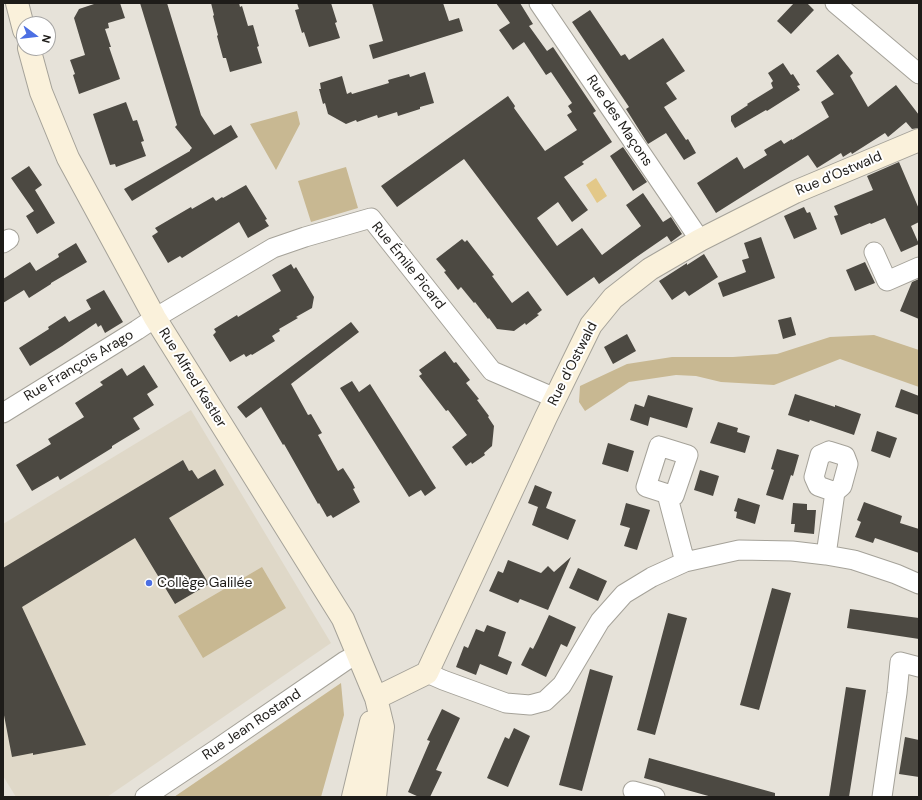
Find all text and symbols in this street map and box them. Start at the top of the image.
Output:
north arrow [16,16,56,56]
text: N [39,33,54,45]
street label: Rue des Maçons [582,72,656,170]
street label: Rue d'Ostwald [793,148,885,200]
street label: Rue Émile Picard [368,219,448,313]
street label: Rue d'Ostwald [545,319,601,409]
street label: Rue Alfred Kastler [155,325,229,431]
street label: Rue François Arago [21,327,137,405]
place label: Collège Galilée [157,575,252,591]
marker: Collège Galilée [144,578,154,588]
street label: Rue Jean Rostand [200,686,304,764]

